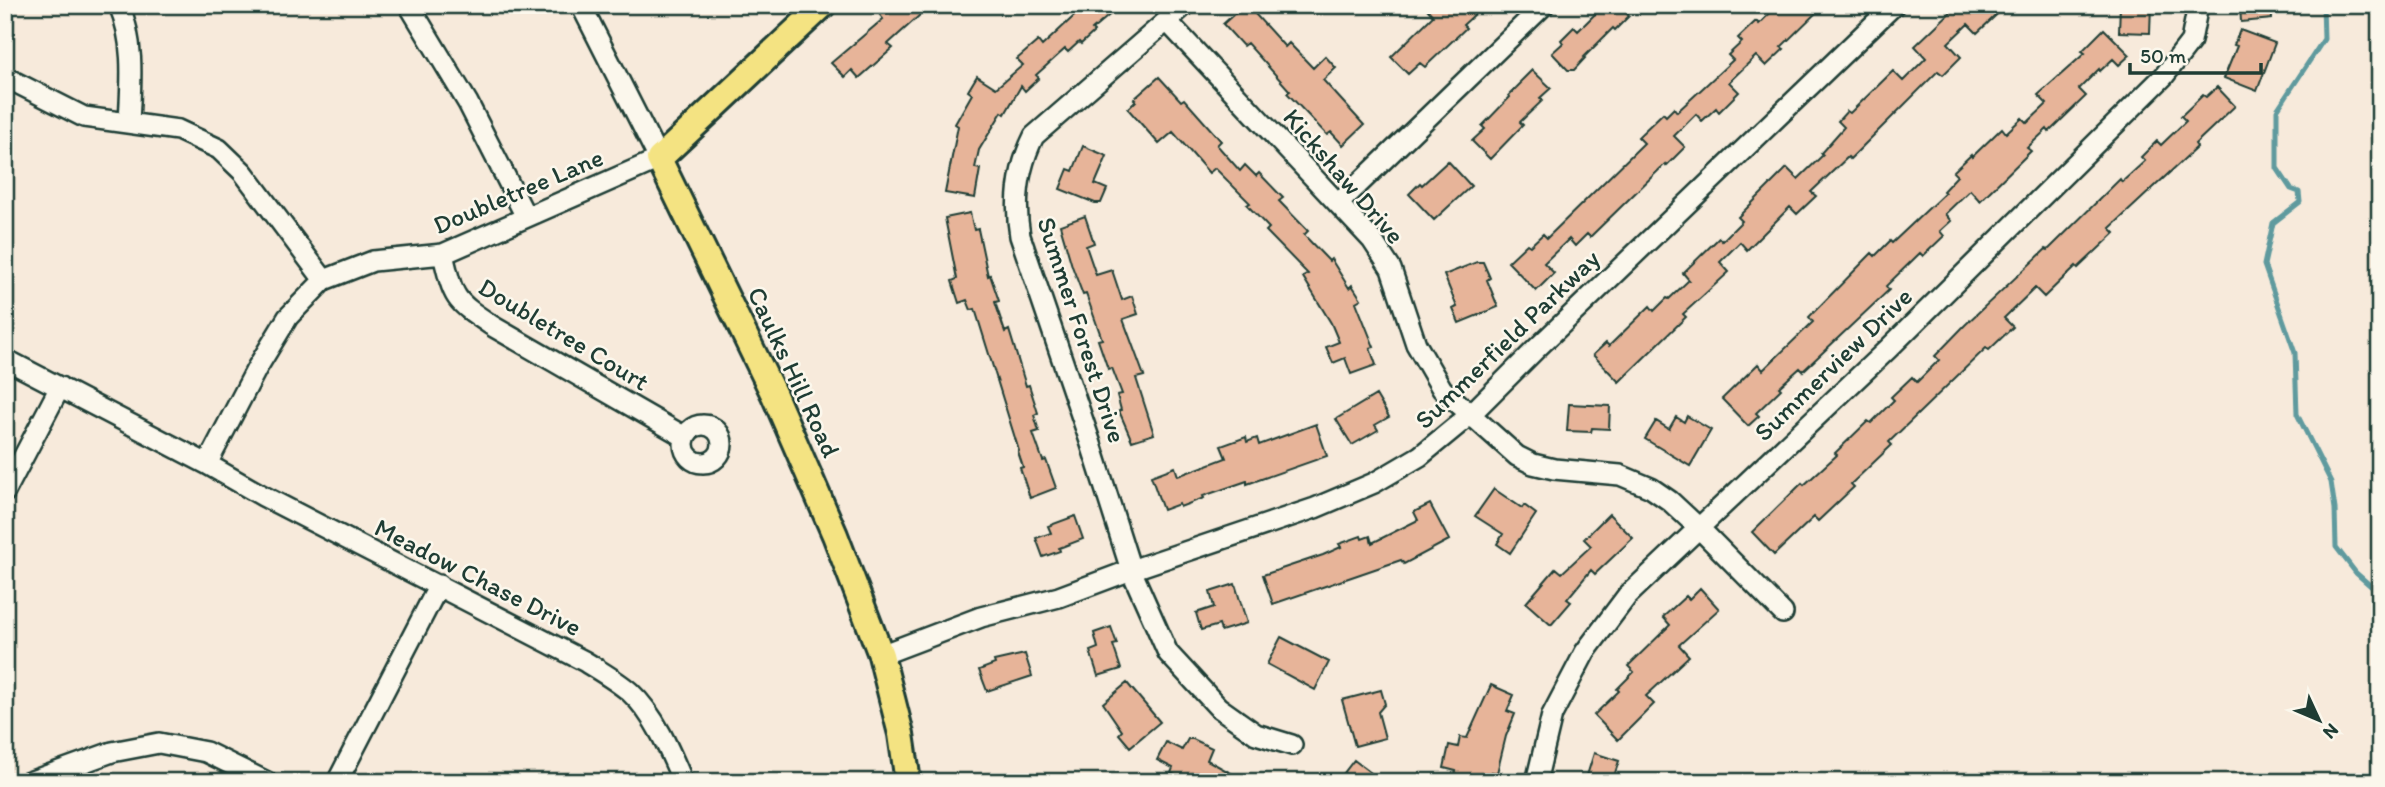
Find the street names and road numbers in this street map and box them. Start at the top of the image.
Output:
street label: Kickshaw Drive [1276,102,1412,250]
street label: Doubletree Lane [428,141,608,241]
street label: Summer Forest Drive [1030,213,1134,447]
street label: Summerfield Parkway [1408,242,1606,436]
street label: Doubletree Court [473,271,655,398]
street label: Summerview Drive [1747,280,1919,448]
street label: Caulks Hill Road [741,282,847,462]
street label: Meadow Chase Drive [369,511,587,643]

